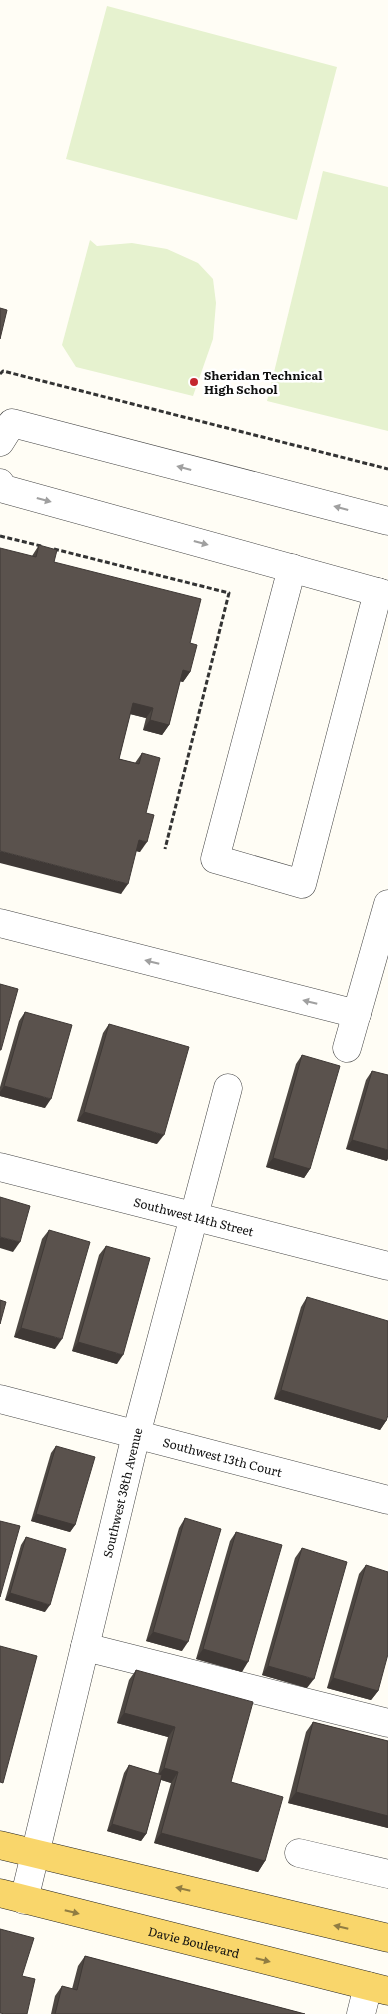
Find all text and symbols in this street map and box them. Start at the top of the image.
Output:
place label: Sheridan Technical High School [204,366,323,398]
marker: Sheridan Technical High School [188,376,200,388]
one-way arrow [176,463,191,471]
one-way arrow [37,496,52,504]
one-way arrow [333,504,348,512]
one-way arrow [194,539,209,547]
one-way arrow [145,958,160,966]
one-way arrow [302,998,317,1006]
street label: Southwest 14th Street [132,1192,256,1240]
street label: Southwest 38th Avenue [98,1426,147,1559]
street label: Southwest 13th Court [161,1433,284,1481]
one-way arrow [175,1885,190,1893]
one-way arrow [64,1908,79,1916]
street label: Davie Boulevard [146,1922,242,1962]
one-way arrow [333,1923,348,1931]
one-way arrow [256,1956,271,1964]

